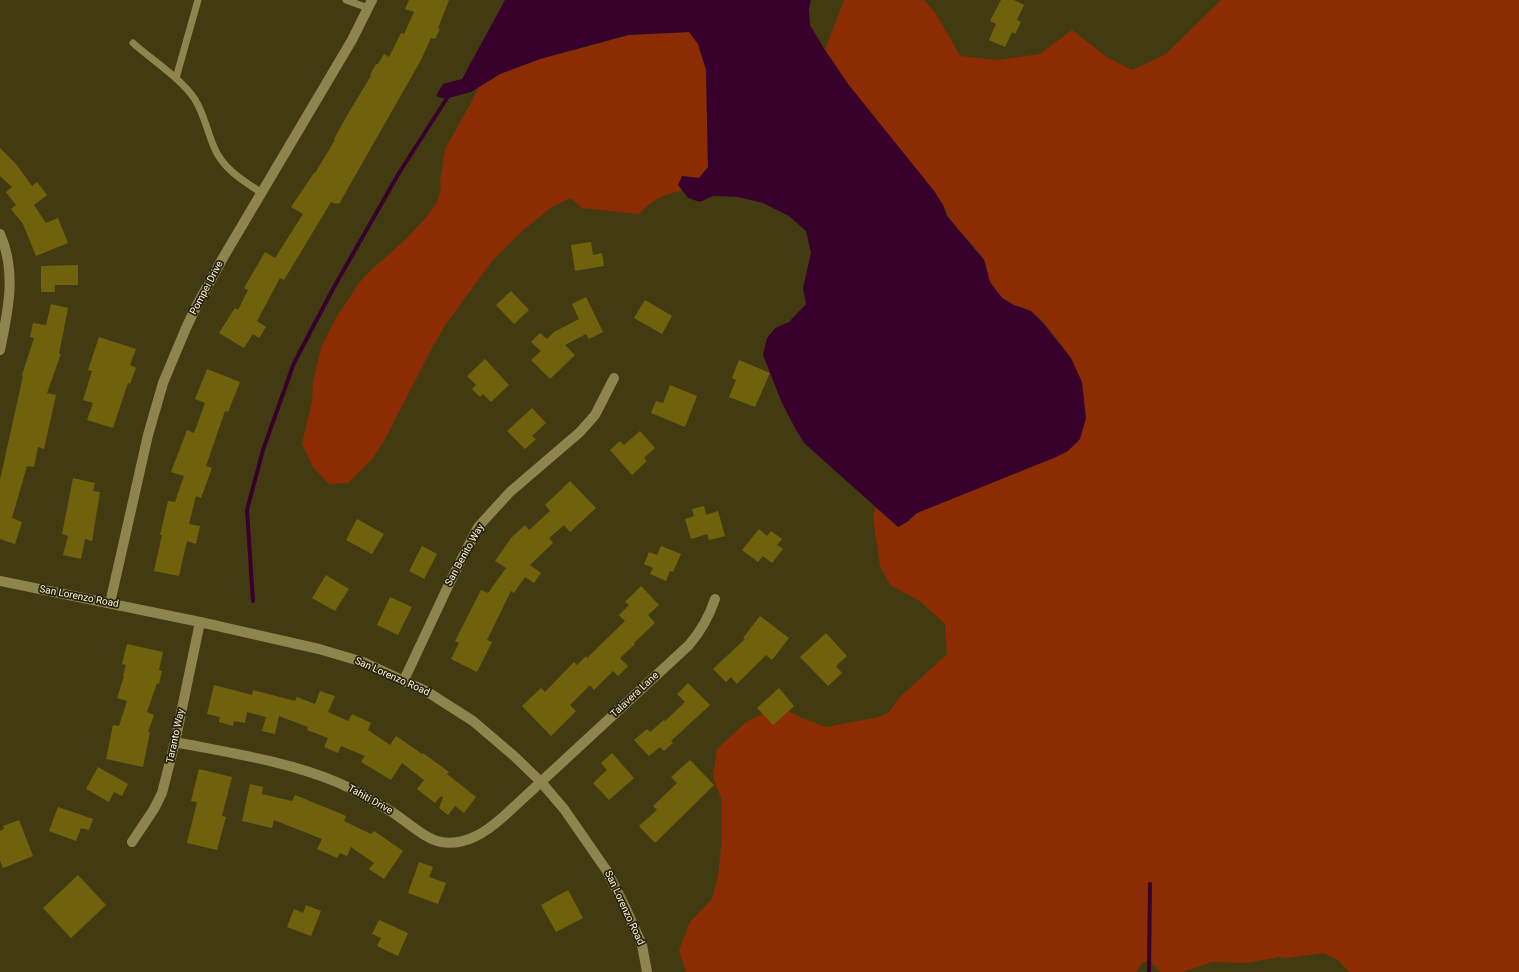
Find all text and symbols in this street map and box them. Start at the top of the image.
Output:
street label: Pompei Drive [188,259,226,317]
street label: San Benito Way [443,522,487,588]
street label: San Lorenzo Road [38,583,120,611]
street label: San Lorenzo Road [353,655,431,699]
street label: Talavera Lane [608,670,662,720]
street label: Taranto Way [164,708,188,764]
street label: Tahiti Drive [345,783,395,817]
street label: San Lorenzo Road [602,869,646,947]

